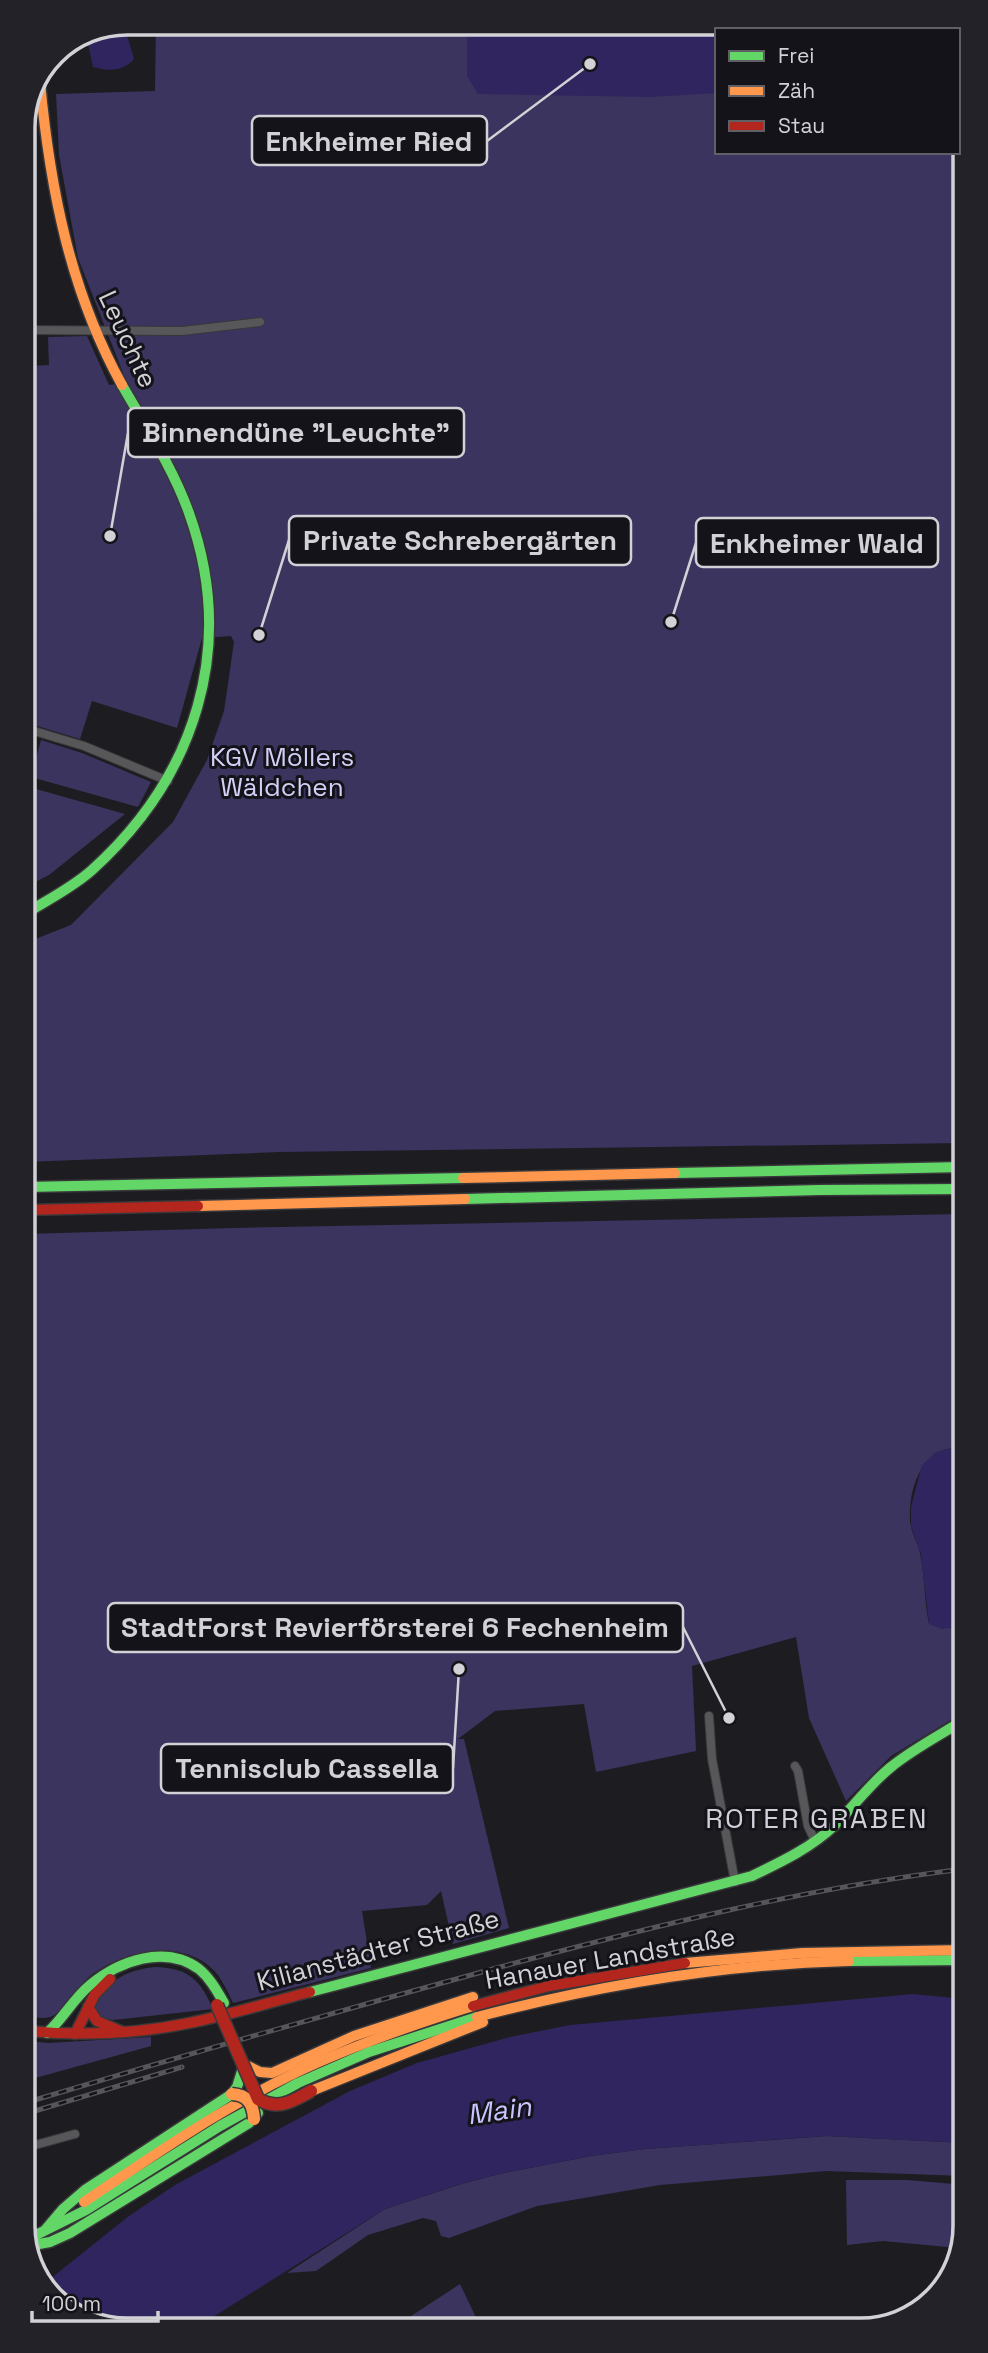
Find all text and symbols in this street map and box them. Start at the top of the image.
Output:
legend [715,28,960,154]
text: Frei [778,42,814,69]
text: Zäh [778,77,815,104]
text: Stau [778,112,825,139]
callout: Enkheimer Ried [252,116,487,165]
text: Enkheimer Ried [266,123,472,159]
street label: Leuchte [91,285,165,393]
callout: Binnendüne "Leuchte" [128,408,464,457]
text: Binnendüne "Leuchte" [142,414,450,450]
callout: Private Schrebergärten [289,516,631,565]
callout: Enkheimer Wald [696,518,938,567]
text: Private Schrebergärten [303,522,617,558]
text: Enkheimer Wald [710,525,924,561]
park label: KGV Möllers Wäldchen [210,740,354,804]
callout: StadtForst Revierförsterei 6 Fechenheim [108,1603,683,1652]
text: StadtForst Revierförsterei 6 Fechenheim [121,1609,669,1645]
callout: Tennisclub Cassella [161,1744,453,1793]
text: Tennisclub Cassella [175,1750,439,1786]
district label: ROTER GRABEN [705,1800,929,1836]
street label: Kilianstädter Straße [253,1901,503,1999]
street label: Hanauer Landstraße [482,1919,738,1997]
water label: Main [465,2088,534,2132]
scale bar [32,2280,158,2324]
text: 100 m [42,2290,101,2317]

